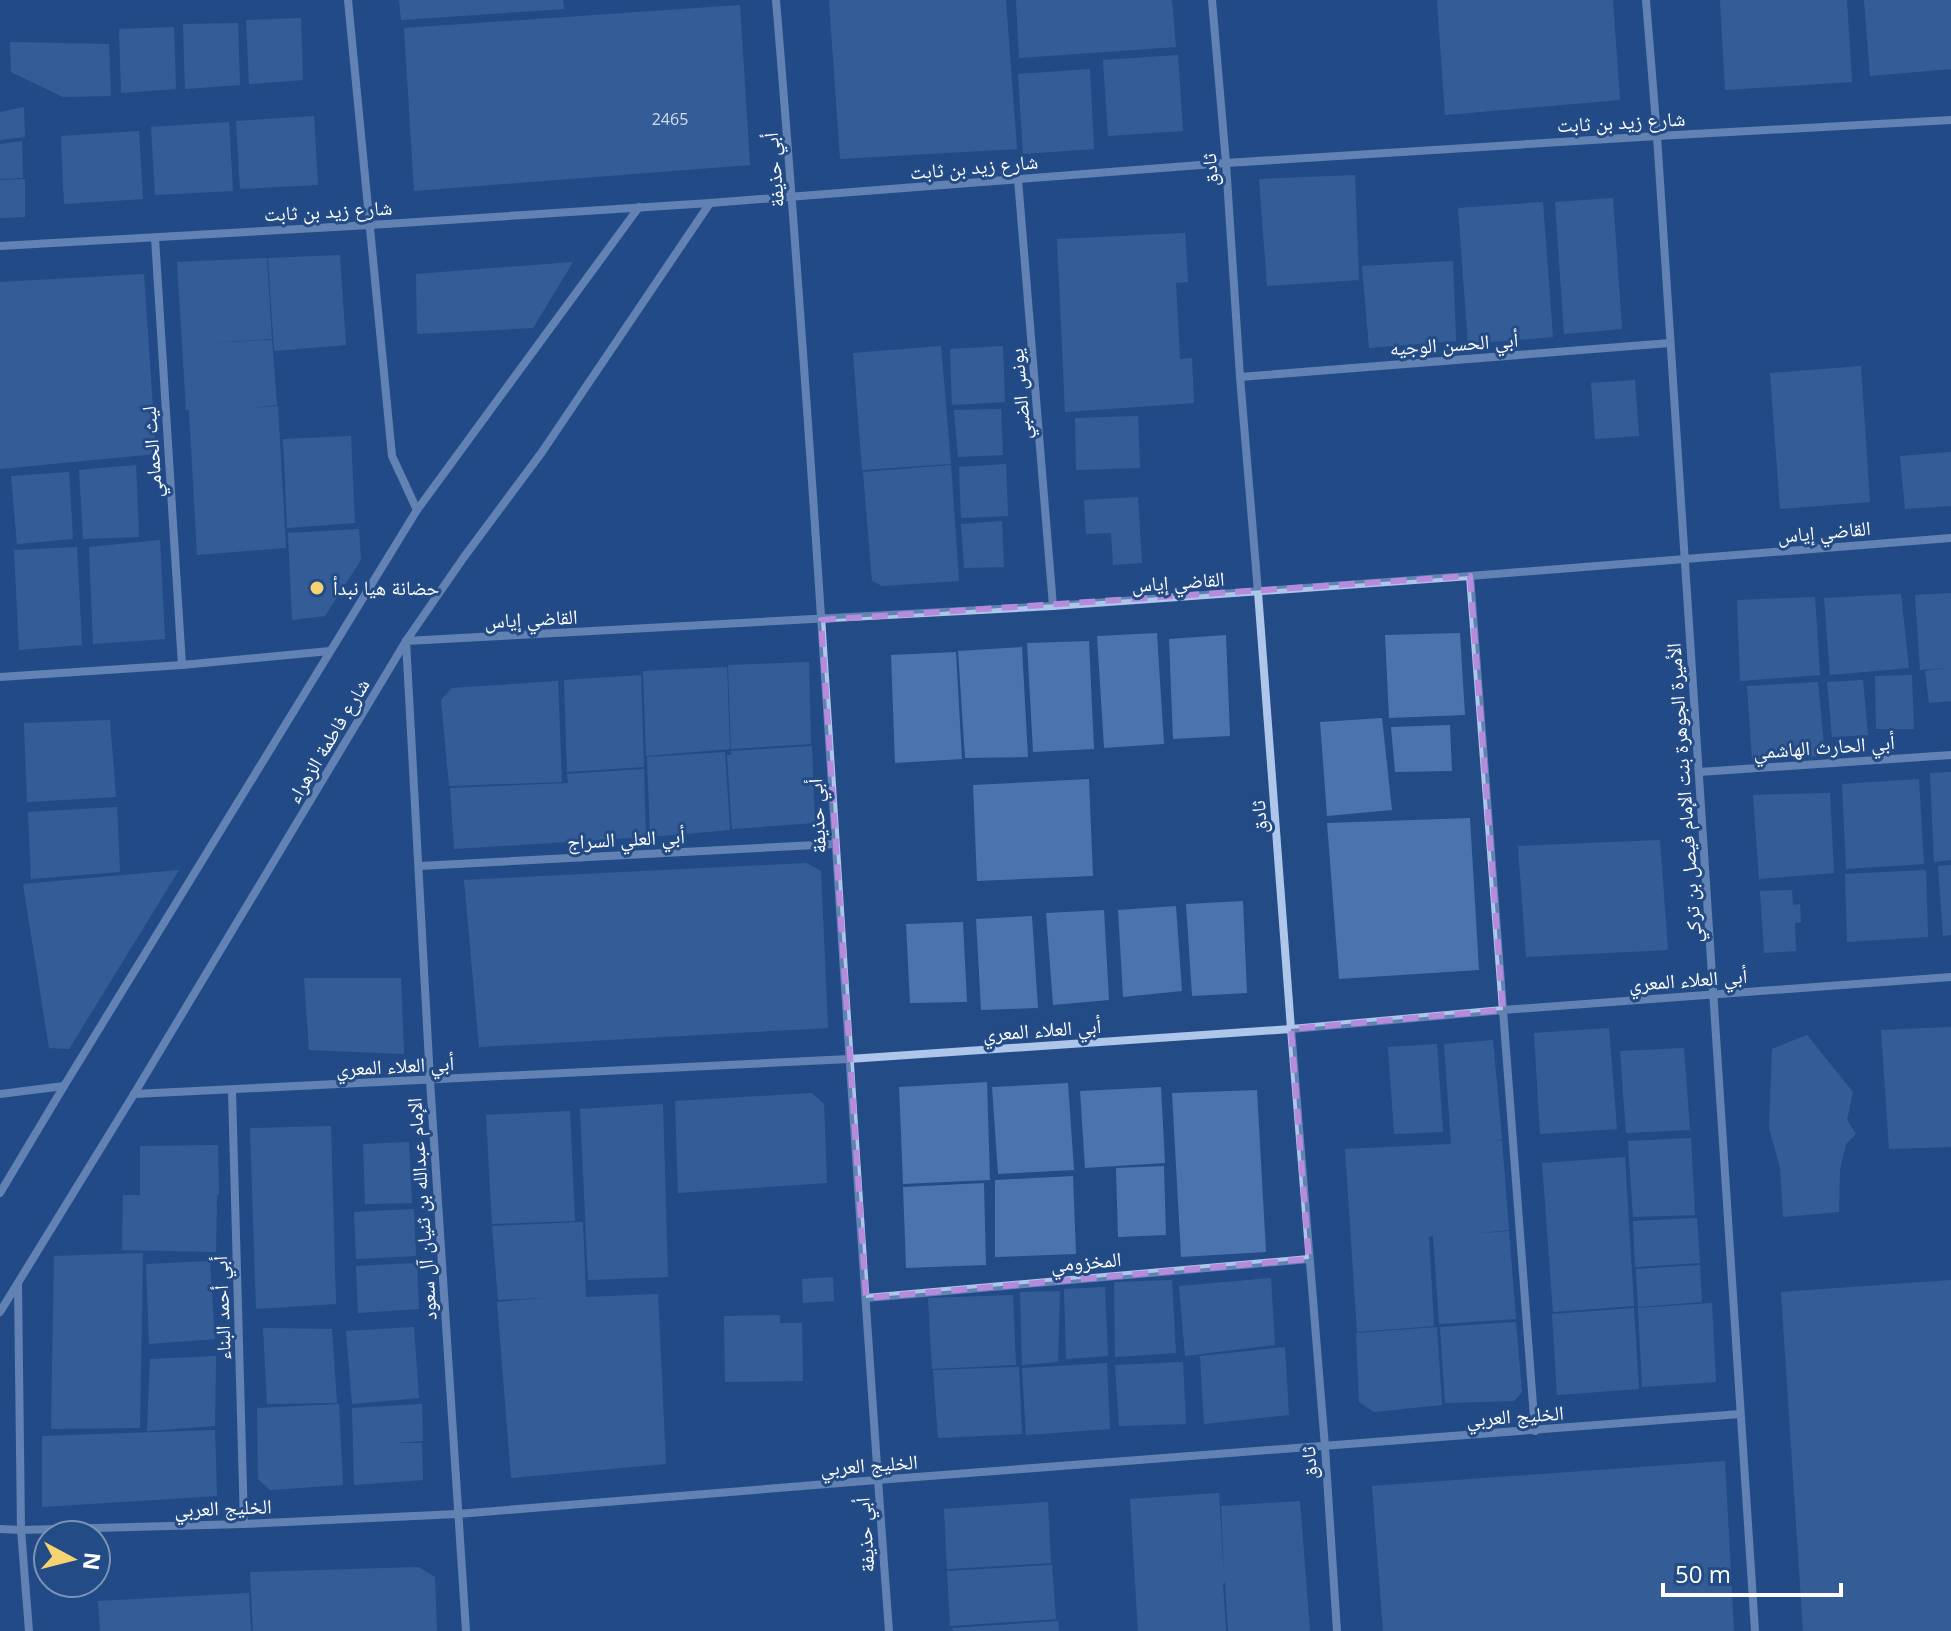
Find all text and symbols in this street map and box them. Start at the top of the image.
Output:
street label: شارع زيد بن ثابت [1556,105,1686,138]
house number: 2465 [652,108,688,130]
street label: أبي حذيفة [757,131,793,209]
street label: شارع زيد بن ثابت [909,147,1039,186]
street label: ثادق [1195,152,1224,188]
street label: شارع زيد بن ثابت [263,194,393,227]
street label: أبي الحسن الوجيه [1389,326,1519,365]
street label: يونس الضبي [1002,347,1040,441]
street label: ليث الحمامي [135,405,171,499]
street label: القاضي إياس [1776,514,1872,552]
street label: القاضي إياس [1130,565,1226,601]
place label: حضانة هيا نبدأ [333,574,440,601]
marker: حضانة هيا نبدأ [308,579,326,597]
street label: القاضي إياس [484,603,578,638]
street label: الأميرة الجوهرة بنت الإمام فيصل بن تركي [1660,642,1711,944]
street label: شارع فاطمة الزهراء [280,673,376,808]
street label: أبي الحارث الهاشمي [1752,728,1896,768]
street label: أبي حذيفة [801,778,835,854]
street label: ثادق [1244,799,1273,835]
street label: أبي العلي السراج [566,822,686,858]
street label: أبي العلاء المعري [1628,962,1748,1000]
street label: أبي العلاء المعري [982,1012,1102,1050]
street label: أبي العلاء المعري [335,1049,455,1085]
street label: الإمام عبدالله بن ثنيان آل سعود [400,1097,444,1321]
street label: المخزومي [1049,1245,1123,1281]
street label: أبي أحمد البناء [206,1255,240,1361]
street label: الخليج العربي [1465,1399,1565,1435]
street label: ثادق [1294,1445,1323,1481]
street label: الخليج العربي [819,1448,919,1484]
street label: الخليج العربي [174,1492,272,1526]
street label: أبي حذيفة [848,1496,884,1573]
north arrow [32,1519,112,1599]
scale bar [1663,1547,1841,1597]
text: N [77,1551,109,1572]
text: 50 m [1675,1557,1731,1590]

